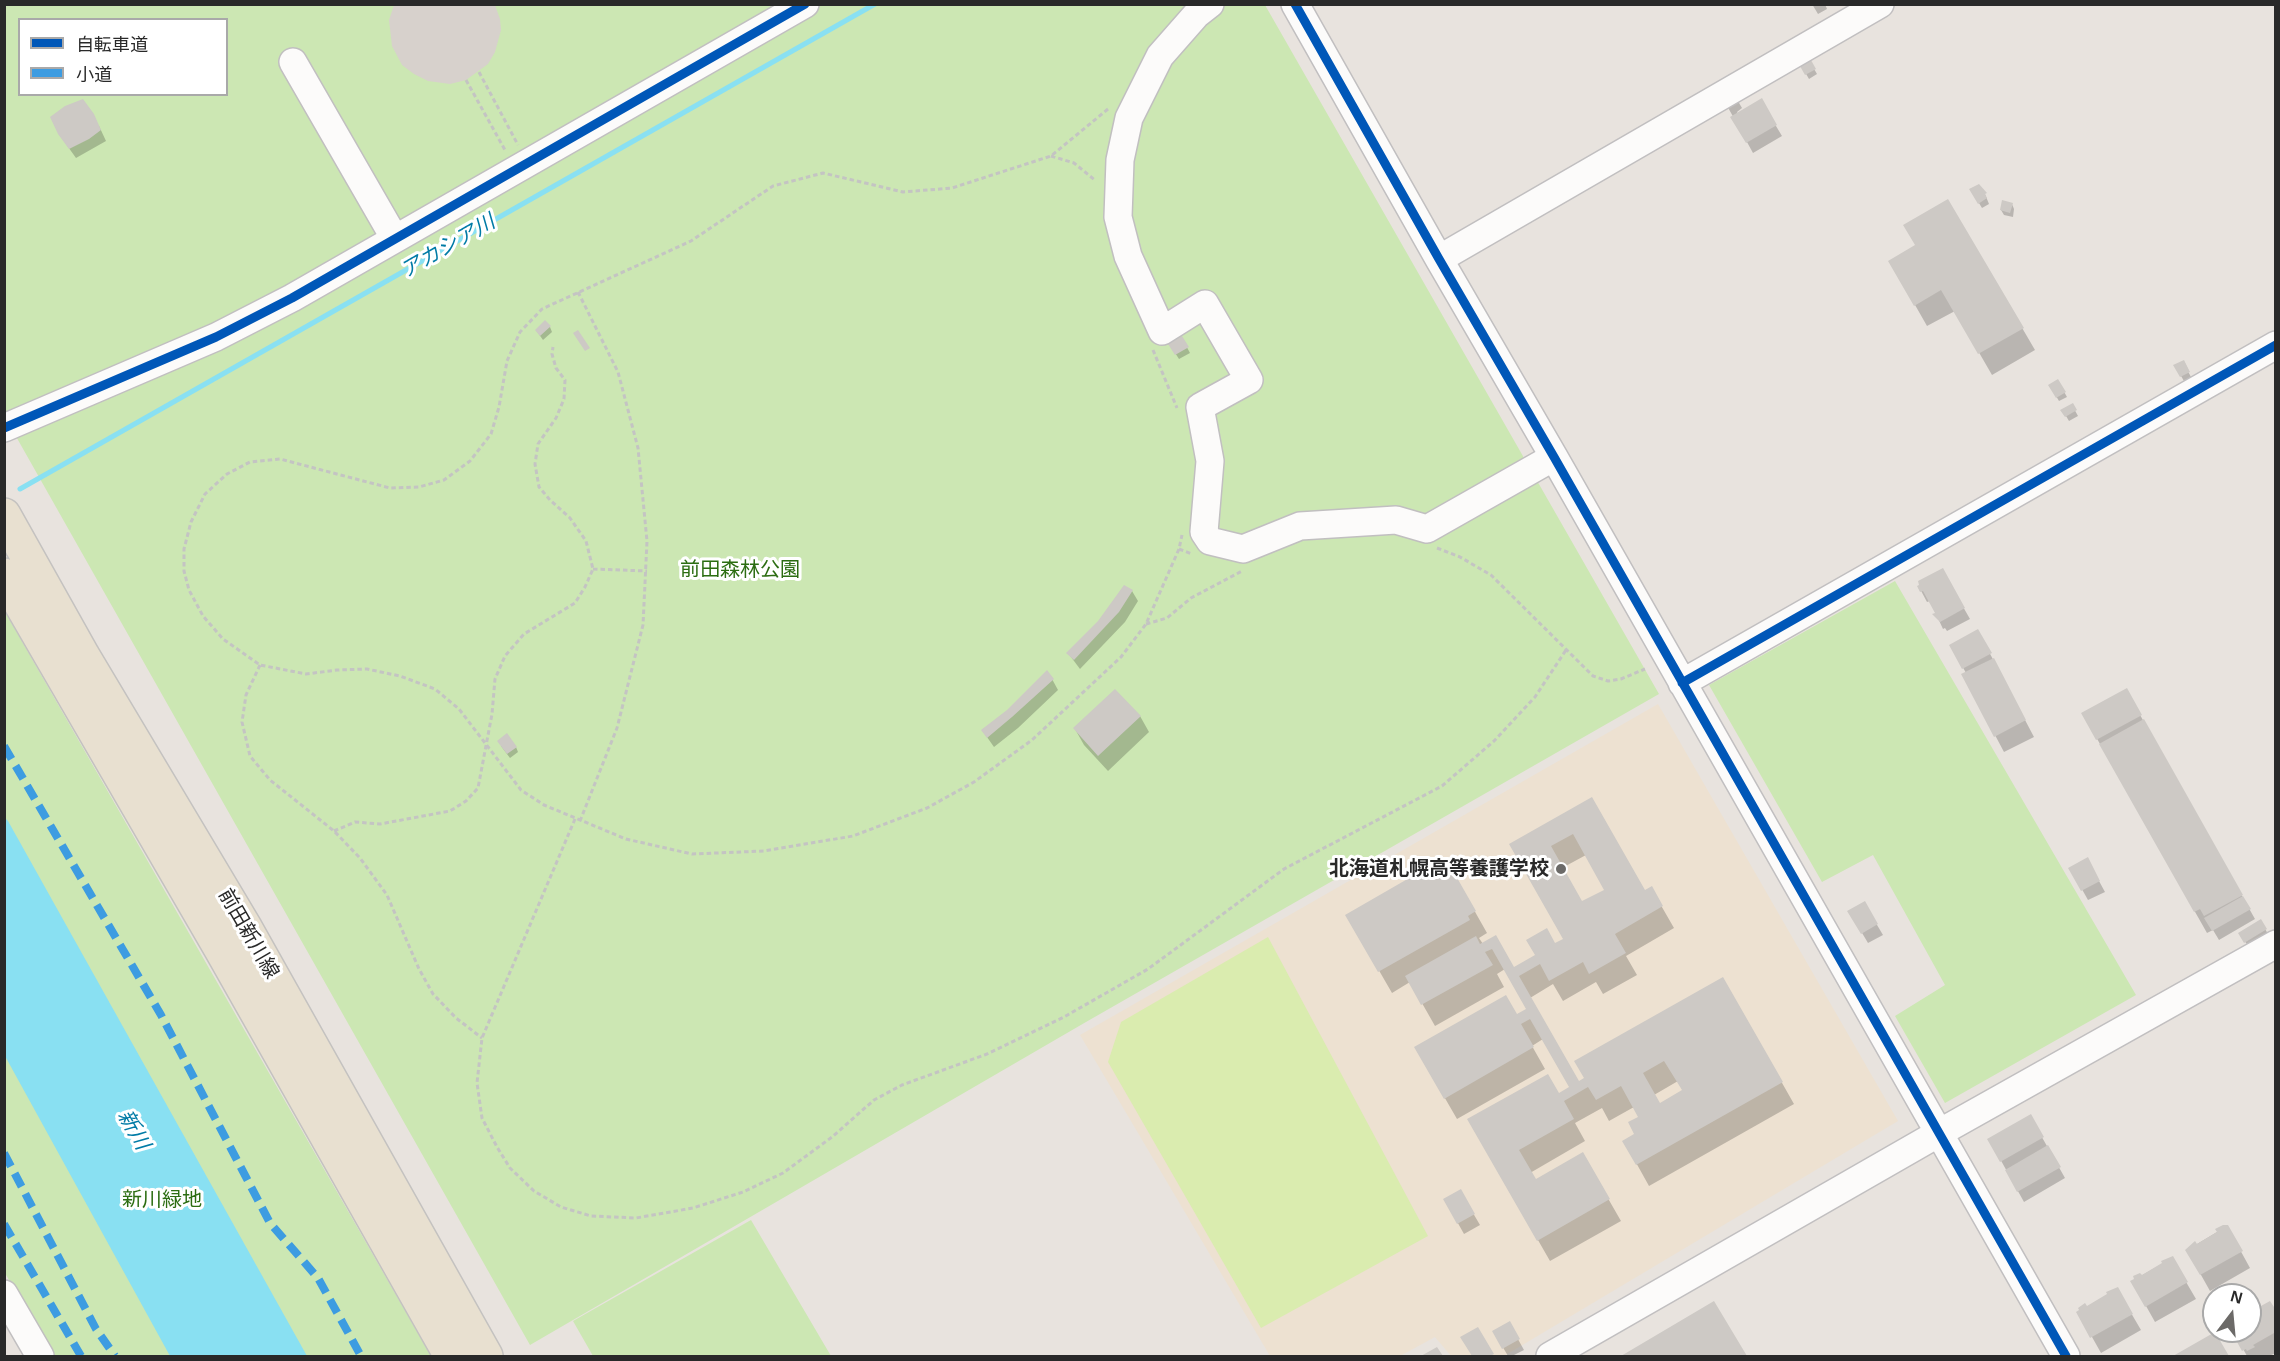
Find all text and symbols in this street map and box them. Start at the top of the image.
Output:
legend [18,18,228,96]
text: 自転車道 [76,35,148,55]
text: 小道 [76,65,112,85]
water label: アカシア川 [396,210,500,284]
park label: 前田森林公園 [680,558,800,582]
place label: 北海道札幌高等養護学校 [1329,857,1549,881]
marker: 北海道札幌高等養護学校 [1554,862,1568,876]
street label: 前田新川線 [213,885,283,983]
water label: 新川 [112,1106,154,1154]
park label: 新川緑地 [122,1188,202,1212]
north arrow [2202,1283,2262,1343]
text: N [2229,1287,2244,1307]

